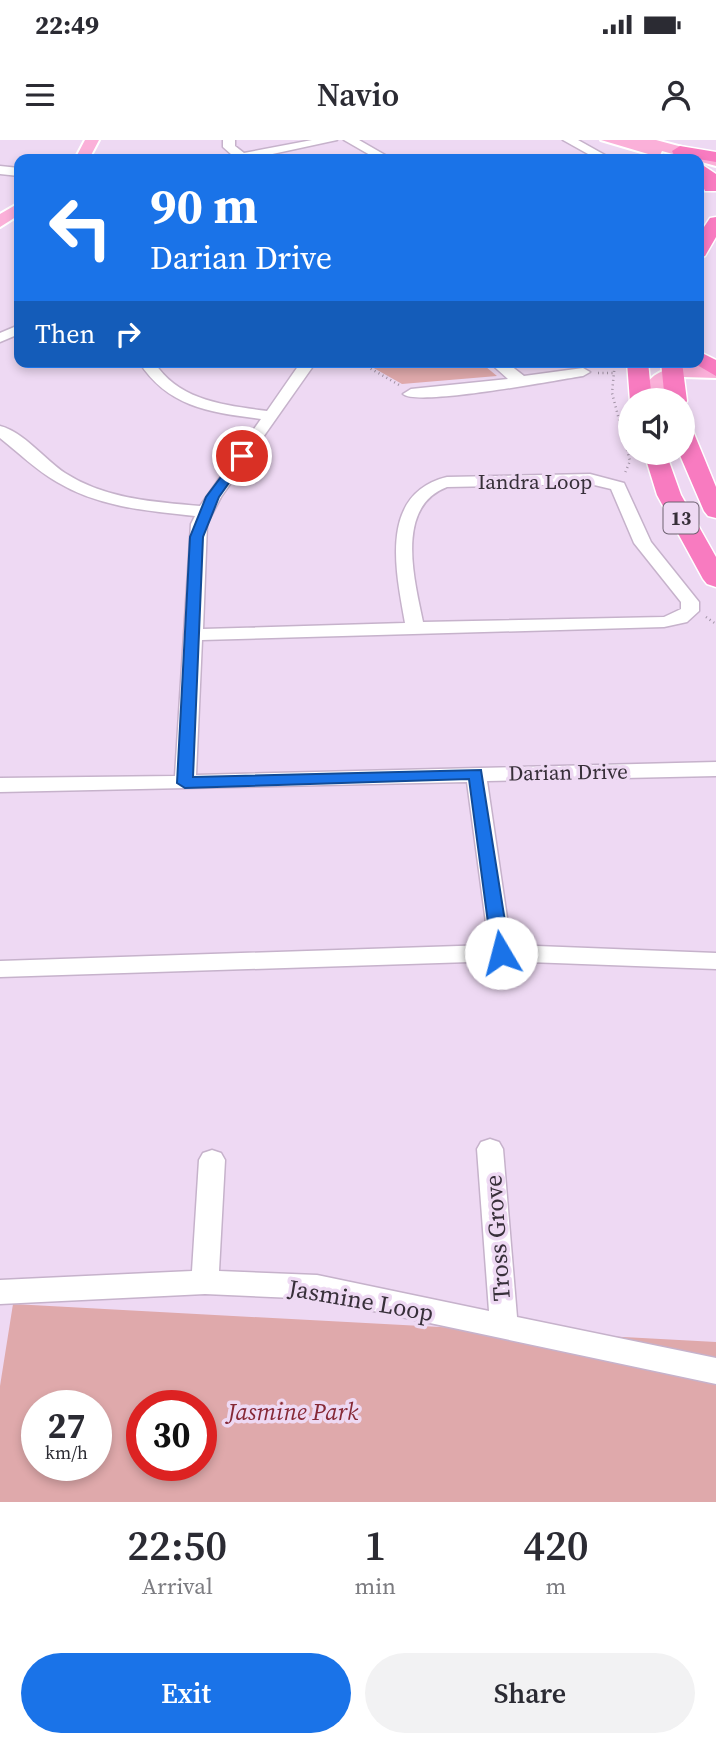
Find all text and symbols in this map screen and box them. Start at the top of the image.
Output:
text: 22:49 [35,7,99,43]
text: Navio [317,73,399,117]
icon: menu [21,76,59,114]
icon: person [657,76,695,114]
text: 90 m [150,172,258,239]
icon: left [35,182,126,273]
text: Darian Drive [150,236,332,280]
icon: right [109,315,147,353]
text: Then [35,316,95,352]
map controls [618,388,695,465]
button: sound [618,388,695,465]
pin [212,426,272,486]
icon: arrive [223,437,261,475]
street label: Iandra Loop [478,467,592,496]
road number: 13 [664,502,698,534]
street label: Darian Drive [508,756,628,788]
position arrow [464,916,538,990]
street label: Tross Grove [476,1174,518,1302]
street label: Jasmine Loop [285,1271,436,1329]
speed limit sign: 30 [126,1390,217,1481]
park label: Jasmine Park [225,1395,359,1428]
text: 27 [48,1402,85,1450]
text: km/h [45,1440,88,1465]
text: 22:50 [127,1516,227,1574]
text: 1 [364,1516,386,1574]
text: 420 [523,1516,589,1574]
text: Arrival [142,1570,213,1602]
text: min [354,1570,396,1602]
text: m [546,1570,566,1602]
button: Exit [21,1653,351,1733]
button: Share [365,1653,695,1733]

